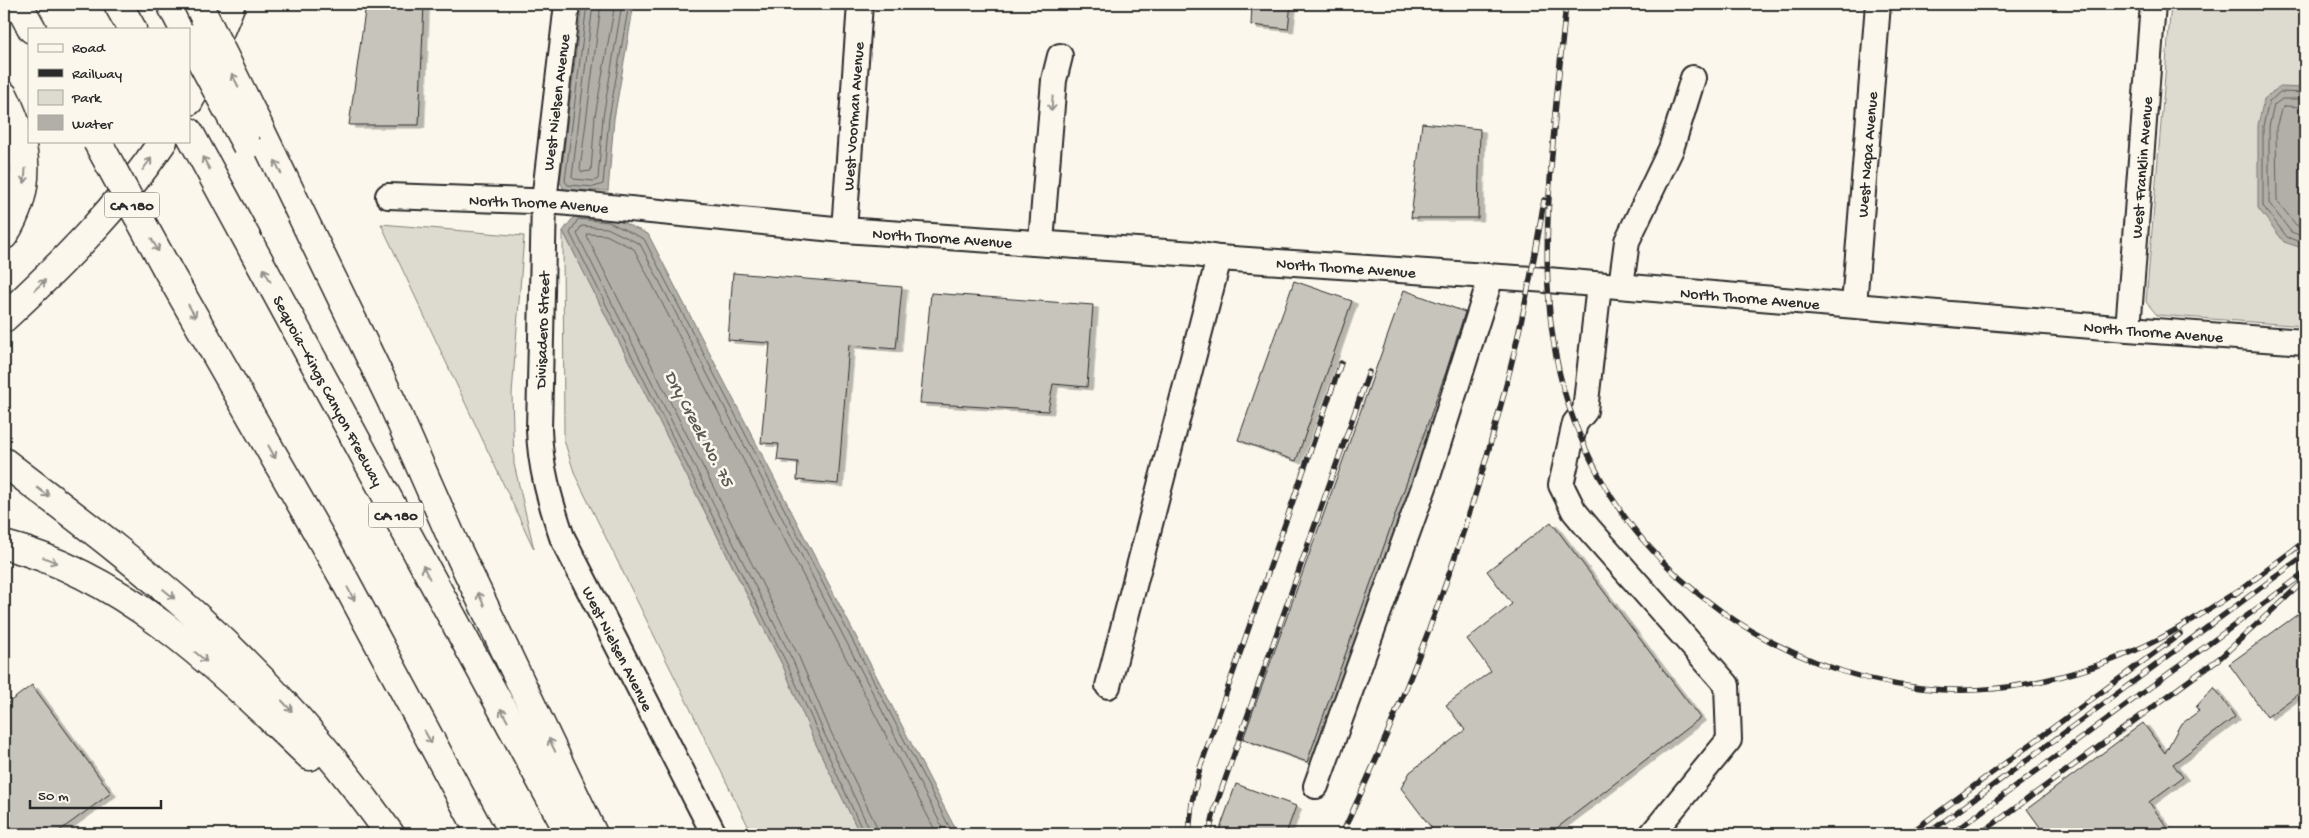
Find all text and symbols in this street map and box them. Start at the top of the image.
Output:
legend [28,28,190,142]
street label: West Nielsen Avenue [541,32,576,172]
text: Road [72,40,106,58]
street label: West Voorman Avenue [841,41,870,192]
text: Railway [72,66,123,84]
one-way arrow [230,72,240,87]
text: Park [71,90,102,108]
street label: West Napa Avenue [1855,90,1884,218]
one-way arrow [1048,95,1057,111]
street label: West Franklin Avenue [2129,95,2159,239]
text: Water [72,116,114,134]
one-way arrow [201,156,211,171]
one-way arrow [142,158,153,171]
one-way arrow [272,160,282,175]
one-way arrow [20,168,29,184]
road number: CA 180 [104,192,160,218]
street label: North Thorne Avenue [469,193,610,220]
street label: North Thorne Avenue [872,226,1013,255]
one-way arrow [150,238,160,252]
street label: North Thorne Avenue [1275,256,1417,284]
one-way arrow [262,267,272,282]
street label: Divisadero Street [533,270,556,390]
one-way arrow [33,279,46,291]
street label: North Thorne Avenue [1679,285,1821,316]
street label: Sequoia–Kings Canyon Freeway [267,293,386,491]
one-way arrow [187,303,197,317]
street label: North Thorne Avenue [2083,319,2224,349]
water label: Dry Creek No. 75 [658,368,738,492]
one-way arrow [268,444,278,458]
one-way arrow [36,486,49,497]
road number: CA 180 [368,502,424,528]
one-way arrow [42,556,57,565]
one-way arrow [421,565,431,580]
street label: West Nielsen Avenue [576,584,656,716]
one-way arrow [347,586,357,601]
one-way arrow [163,588,176,599]
one-way arrow [476,591,486,606]
one-way arrow [194,651,207,662]
one-way arrow [280,699,292,712]
one-way arrow [499,708,508,723]
one-way arrow [424,729,433,744]
one-way arrow [547,738,556,753]
scale bar [30,778,161,810]
text: 50 m [38,788,69,806]

